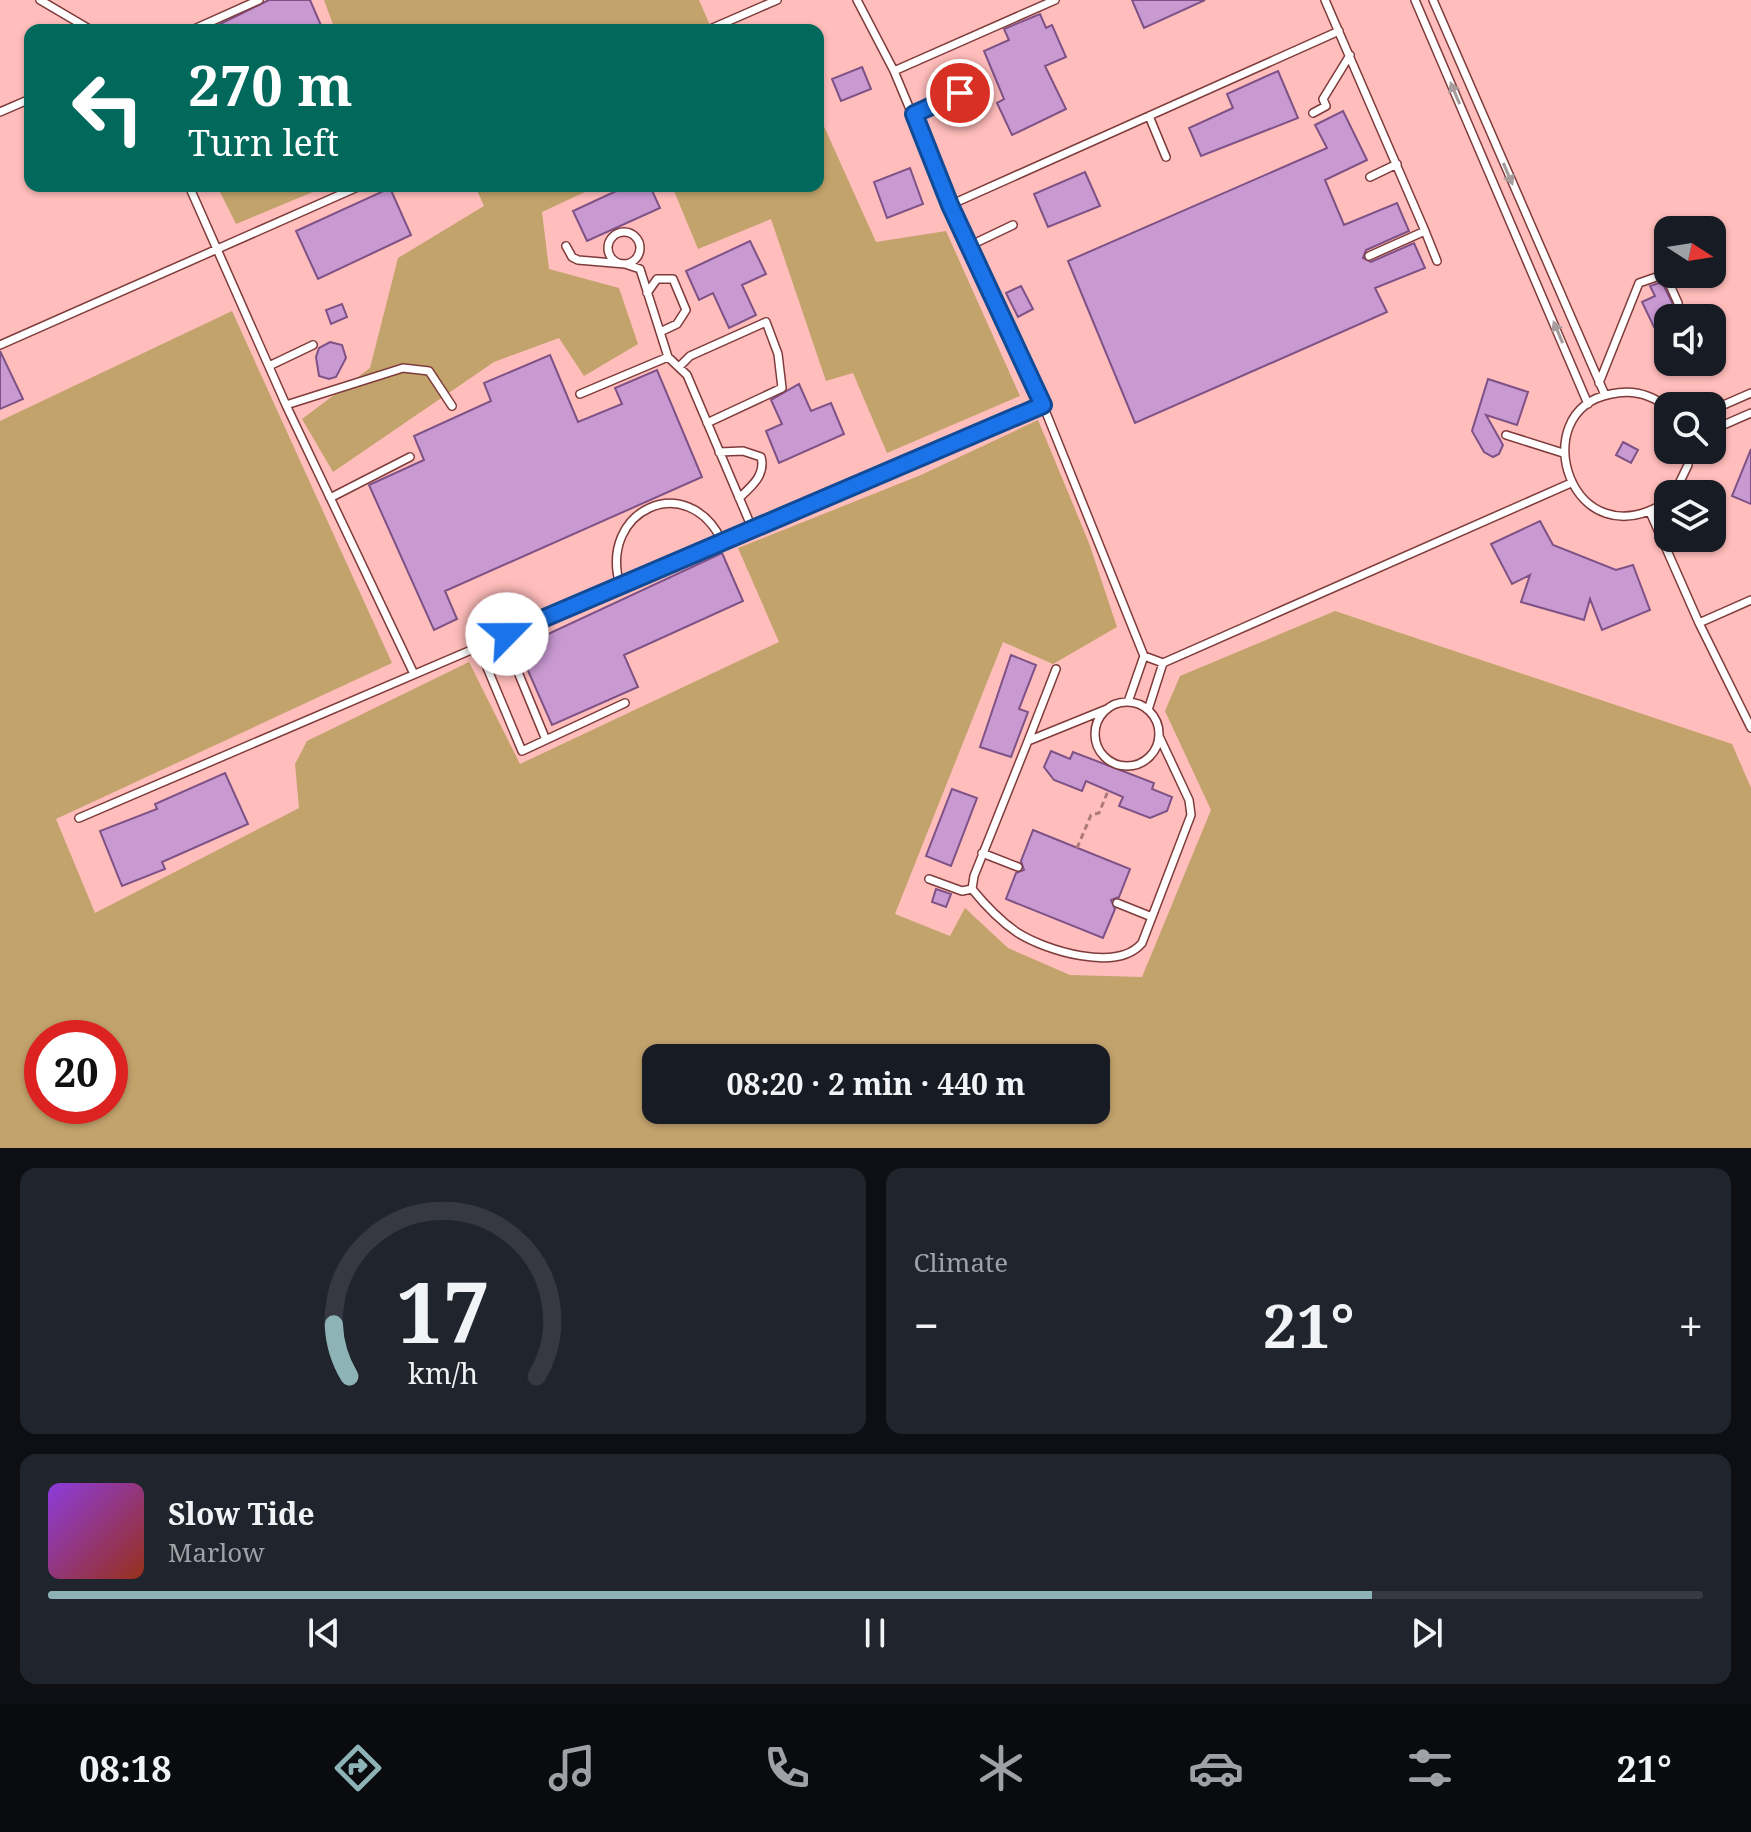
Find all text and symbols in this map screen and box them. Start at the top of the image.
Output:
text: 270 m [188,46,353,122]
icon: left [56,56,160,160]
pin [926,59,994,127]
icon: arrive [938,71,982,115]
one-way arrow [1449,81,1462,105]
text: Turn left [188,118,339,167]
one-way arrow [1502,163,1515,186]
north arrow [1654,216,1726,288]
map controls [1654,216,1726,552]
button: sound [1654,304,1726,376]
one-way arrow [1551,320,1564,344]
button: search [1654,392,1726,464]
button: layers [1654,480,1726,552]
position arrow [465,592,549,676]
speed limit sign: 20 [24,1020,128,1124]
text: 08:20 · 2 min · 440 m [727,1063,1025,1104]
text: Climate [914,1244,1008,1280]
text: 17 [396,1254,490,1367]
text: 21° [1263,1284,1355,1366]
text: − [914,1295,939,1355]
text: + [1678,1295,1703,1355]
text: km/h [408,1353,478,1392]
text: Slow Tide [168,1493,315,1534]
text: Marlow [168,1534,265,1570]
icon: previous [302,1611,346,1655]
icon: pause [853,1611,897,1655]
icon: next [1405,1611,1449,1655]
icon: directions [330,1740,386,1796]
icon: music [544,1740,600,1796]
icon: phone [759,1740,815,1796]
icon: climate [973,1740,1029,1796]
icon: car [1188,1740,1244,1796]
icon: filters [1402,1740,1458,1796]
text: 08:18 [79,1744,172,1793]
text: 21° [1617,1744,1672,1793]

